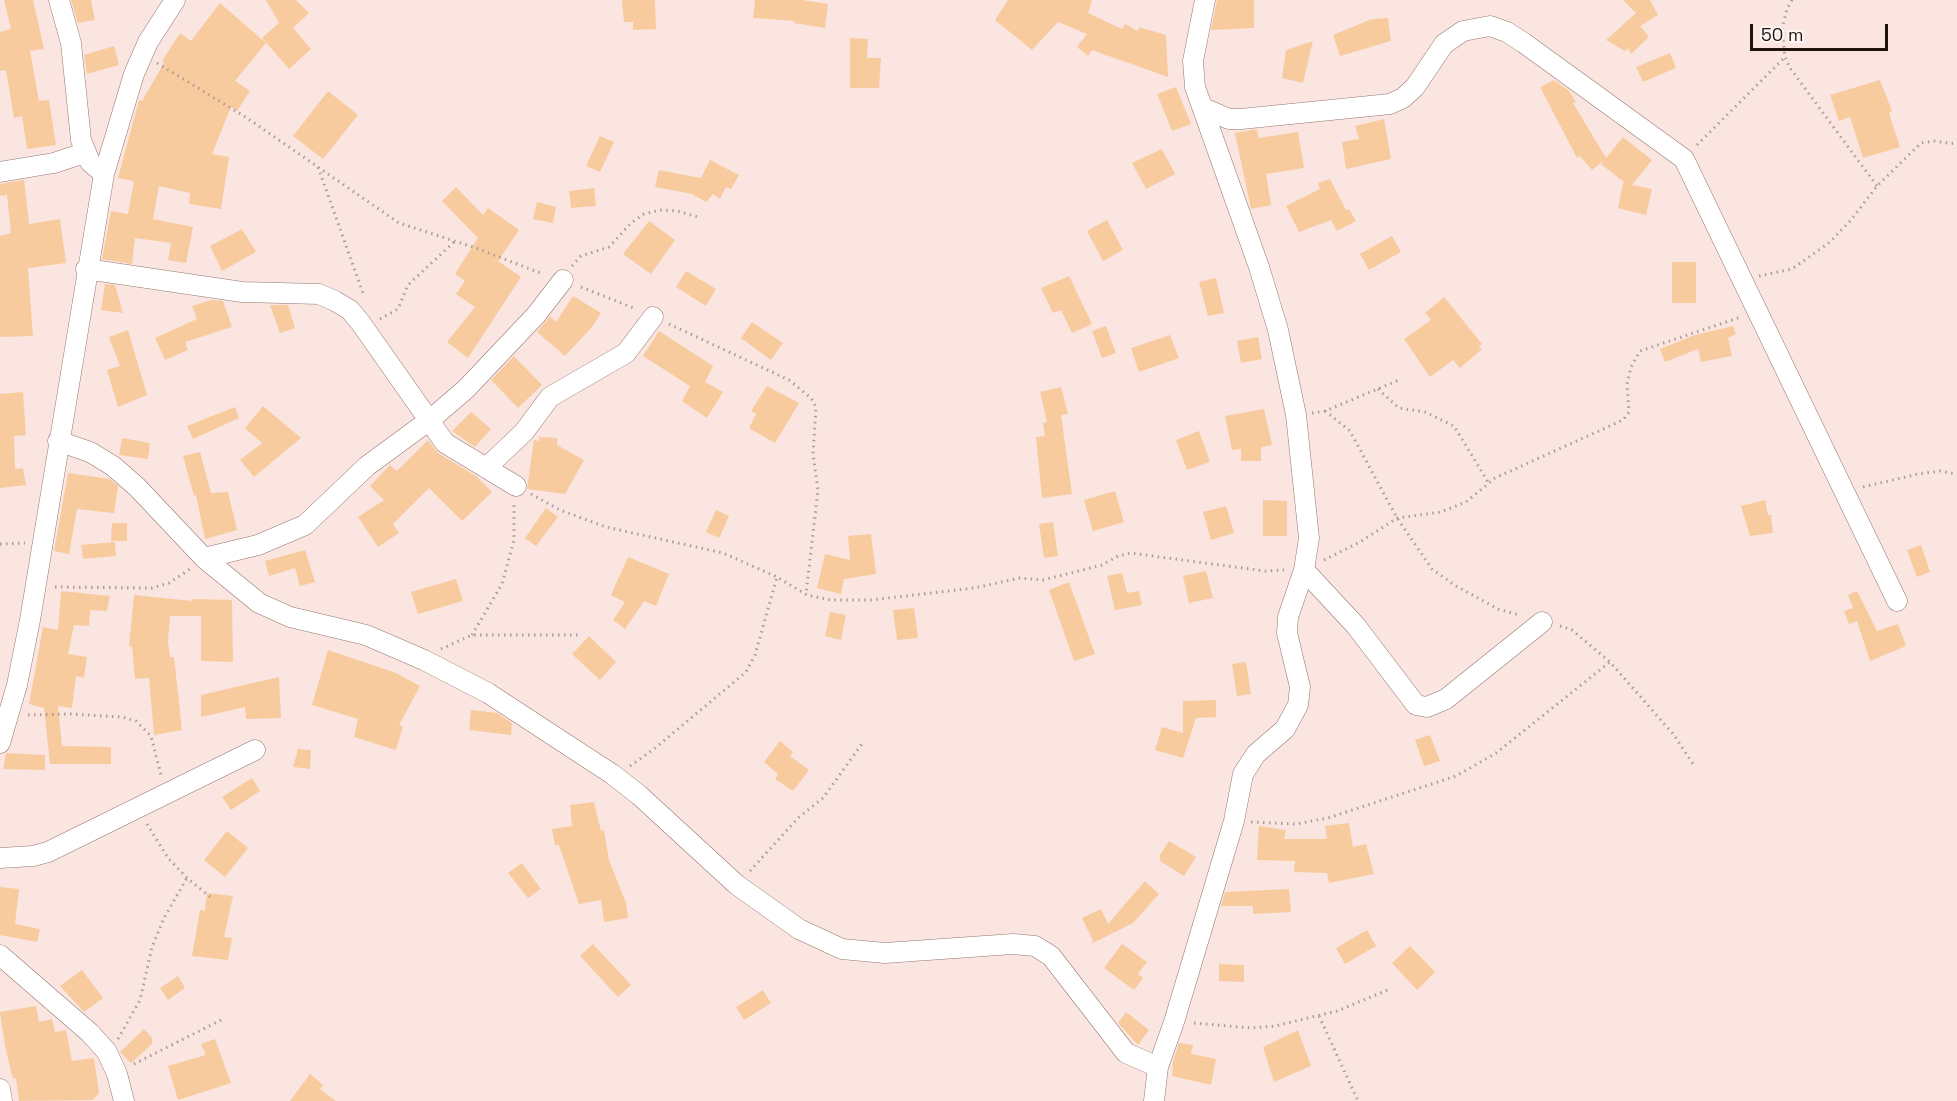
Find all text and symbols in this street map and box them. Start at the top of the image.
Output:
scale bar [1753,12,1891,50]
text: 50 m [1761,23,1803,46]

